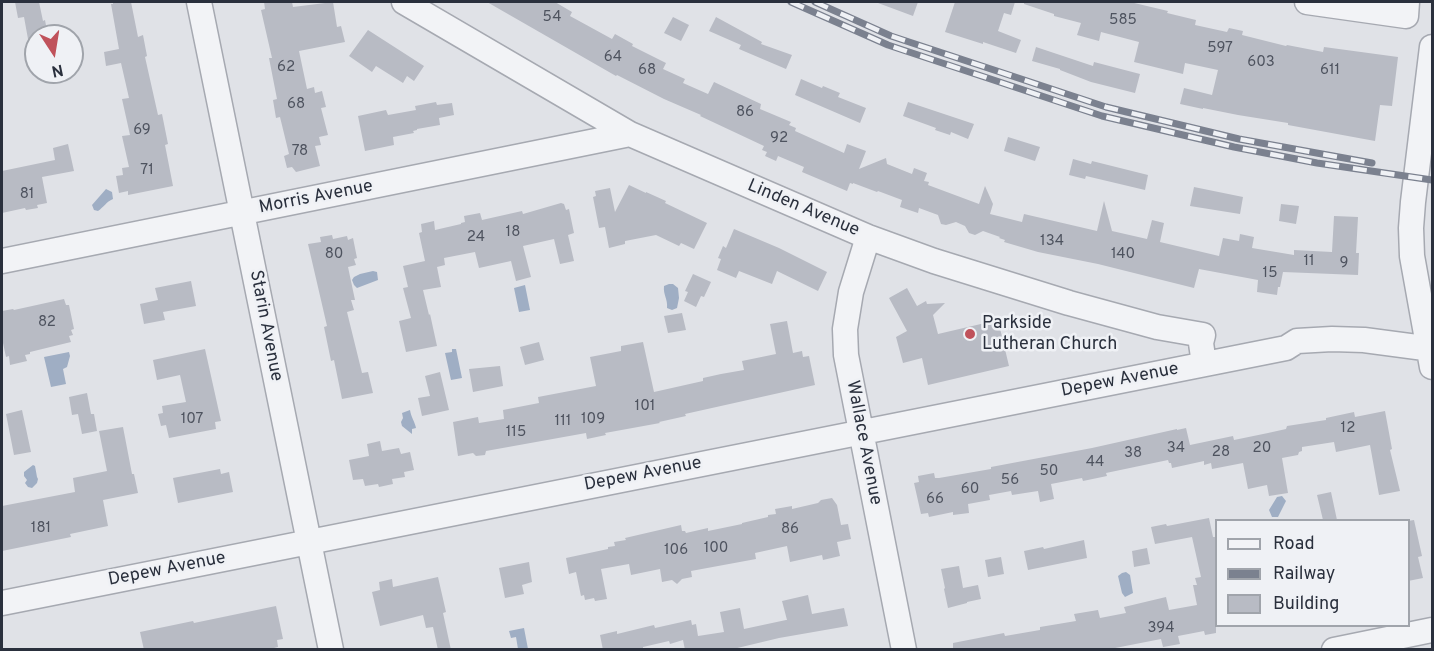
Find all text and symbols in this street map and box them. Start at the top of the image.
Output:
house number: 54 [543,9,561,27]
house number: 585 [1109,12,1137,30]
north arrow [24,24,84,84]
house number: 597 [1207,40,1233,58]
house number: 64 [604,49,622,67]
house number: 603 [1247,54,1275,72]
text: N [50,59,65,81]
house number: 62 [277,59,295,77]
house number: 68 [638,62,656,80]
house number: 611 [1320,62,1340,80]
house number: 68 [287,96,305,114]
house number: 86 [736,104,754,122]
house number: 69 [133,122,151,140]
house number: 92 [770,130,788,148]
house number: 78 [292,143,308,161]
house number: 71 [140,162,154,180]
street label: Morris Avenue [257,176,375,220]
street label: Linden Avenue [744,176,862,242]
house number: 81 [20,186,34,204]
house number: 18 [506,224,520,242]
house number: 24 [467,229,485,247]
house number: 134 [1040,233,1064,251]
house number: 80 [325,246,343,264]
house number: 140 [1111,246,1135,264]
house number: 11 [1303,253,1315,271]
house number: 9 [1340,255,1348,273]
house number: 15 [1263,265,1277,283]
street label: Starin Avenue [244,269,286,383]
place label: Parkside Lutheran Church [982,313,1117,356]
house number: 82 [38,314,56,332]
marker: Parkside Lutheran Church [963,327,977,341]
street label: Depew Avenue [1059,359,1181,403]
street label: Wallace Avenue [840,379,886,507]
house number: 101 [635,398,655,416]
house number: 107 [181,411,203,429]
house number: 109 [581,411,605,429]
house number: 111 [555,413,571,431]
house number: 12 [1341,420,1355,438]
house number: 115 [506,424,526,442]
house number: 34 [1167,440,1185,458]
house number: 20 [1253,440,1271,458]
house number: 28 [1212,444,1230,462]
house number: 38 [1124,445,1142,463]
street label: Depew Avenue [582,453,704,497]
house number: 44 [1086,454,1104,472]
house number: 50 [1040,463,1058,481]
house number: 56 [1001,472,1019,490]
house number: 60 [961,481,979,499]
house number: 66 [926,491,944,509]
legend [1215,519,1410,627]
house number: 181 [31,520,51,538]
house number: 86 [781,521,799,539]
text: Road [1273,533,1315,556]
house number: 100 [704,540,728,558]
house number: 106 [664,542,688,560]
street label: Depew Avenue [106,548,228,592]
text: Railway [1273,563,1335,586]
text: Building [1273,593,1339,616]
house number: 394 [1148,620,1174,638]

